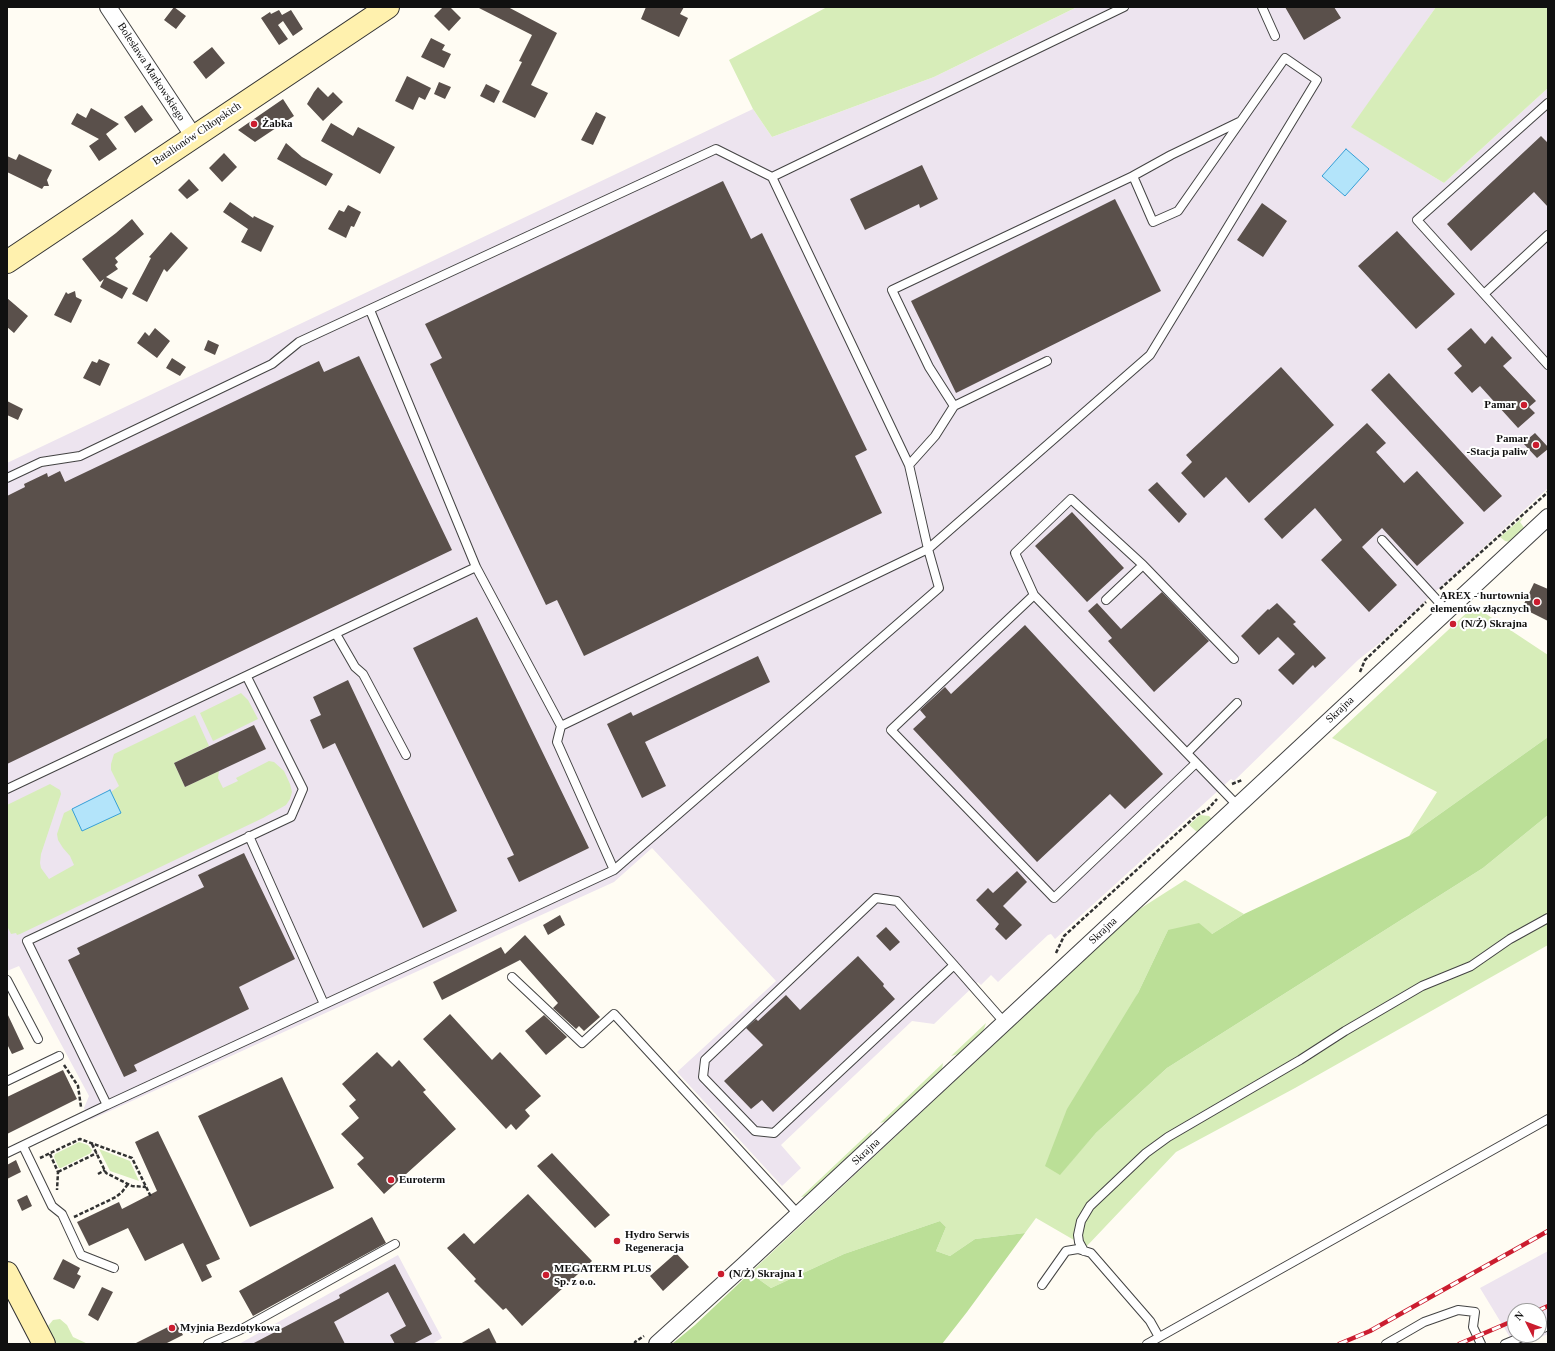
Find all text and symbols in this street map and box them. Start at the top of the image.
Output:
street label: Bolesława Markowskiego [114,20,188,124]
street label: Batalionów Chłopskich [150,100,244,168]
place label: Żabka [262,117,293,131]
marker: Żabka [249,119,259,129]
place label: Pamar [1484,398,1516,412]
marker: Pamar [1519,400,1529,410]
place label: Pamar -Stacja paliw [1467,432,1528,458]
marker: Pamar -Stacja paliw [1531,440,1541,450]
place label: AREX - hurtownia elementów złącznych [1430,589,1529,615]
marker: AREX - hurtownia elementów złącznych [1532,597,1542,607]
place label: (N/Ż) Skrajna [1461,617,1527,631]
marker: (N/Ż) Skrajna [1448,619,1458,629]
street label: Skrajna [1323,694,1357,726]
street label: Skrajna [1086,915,1120,947]
street label: Skrajna [849,1136,883,1168]
place label: Euroterm [399,1173,445,1187]
marker: Euroterm [386,1175,396,1185]
place label: Hydro Serwis Regeneracja [625,1228,689,1254]
marker: Hydro Serwis Regeneracja [612,1236,622,1246]
place label: MEGATERM PLUS Sp. z o.o. [554,1262,651,1288]
place label: (N/Ż) Skrajna I [729,1267,802,1281]
marker: (N/Ż) Skrajna I [716,1269,726,1279]
marker: MEGATERM PLUS Sp. z o.o. [541,1270,551,1280]
north arrow [1507,1303,1547,1343]
text: N [1512,1309,1526,1323]
place label: Myjnia Bezdotykowa [180,1321,280,1335]
marker: Myjnia Bezdotykowa [167,1323,177,1333]

